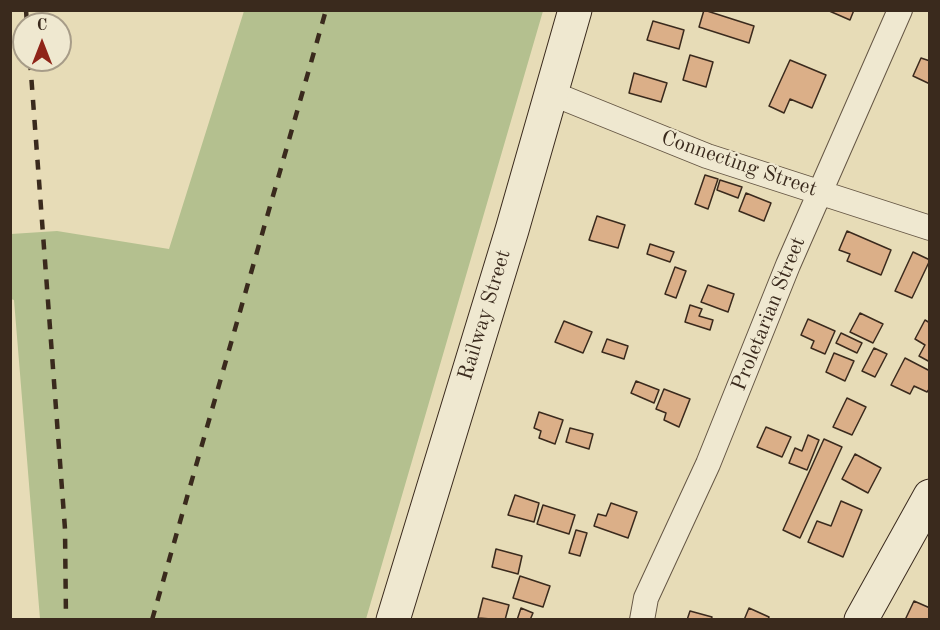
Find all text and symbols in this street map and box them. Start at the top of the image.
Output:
north arrow [12,12,72,72]
text: С [37,18,47,34]
street label: Connecting Street [658,126,820,202]
street label: Proletarian Street [727,233,811,395]
street label: Railway Street [453,247,517,383]

